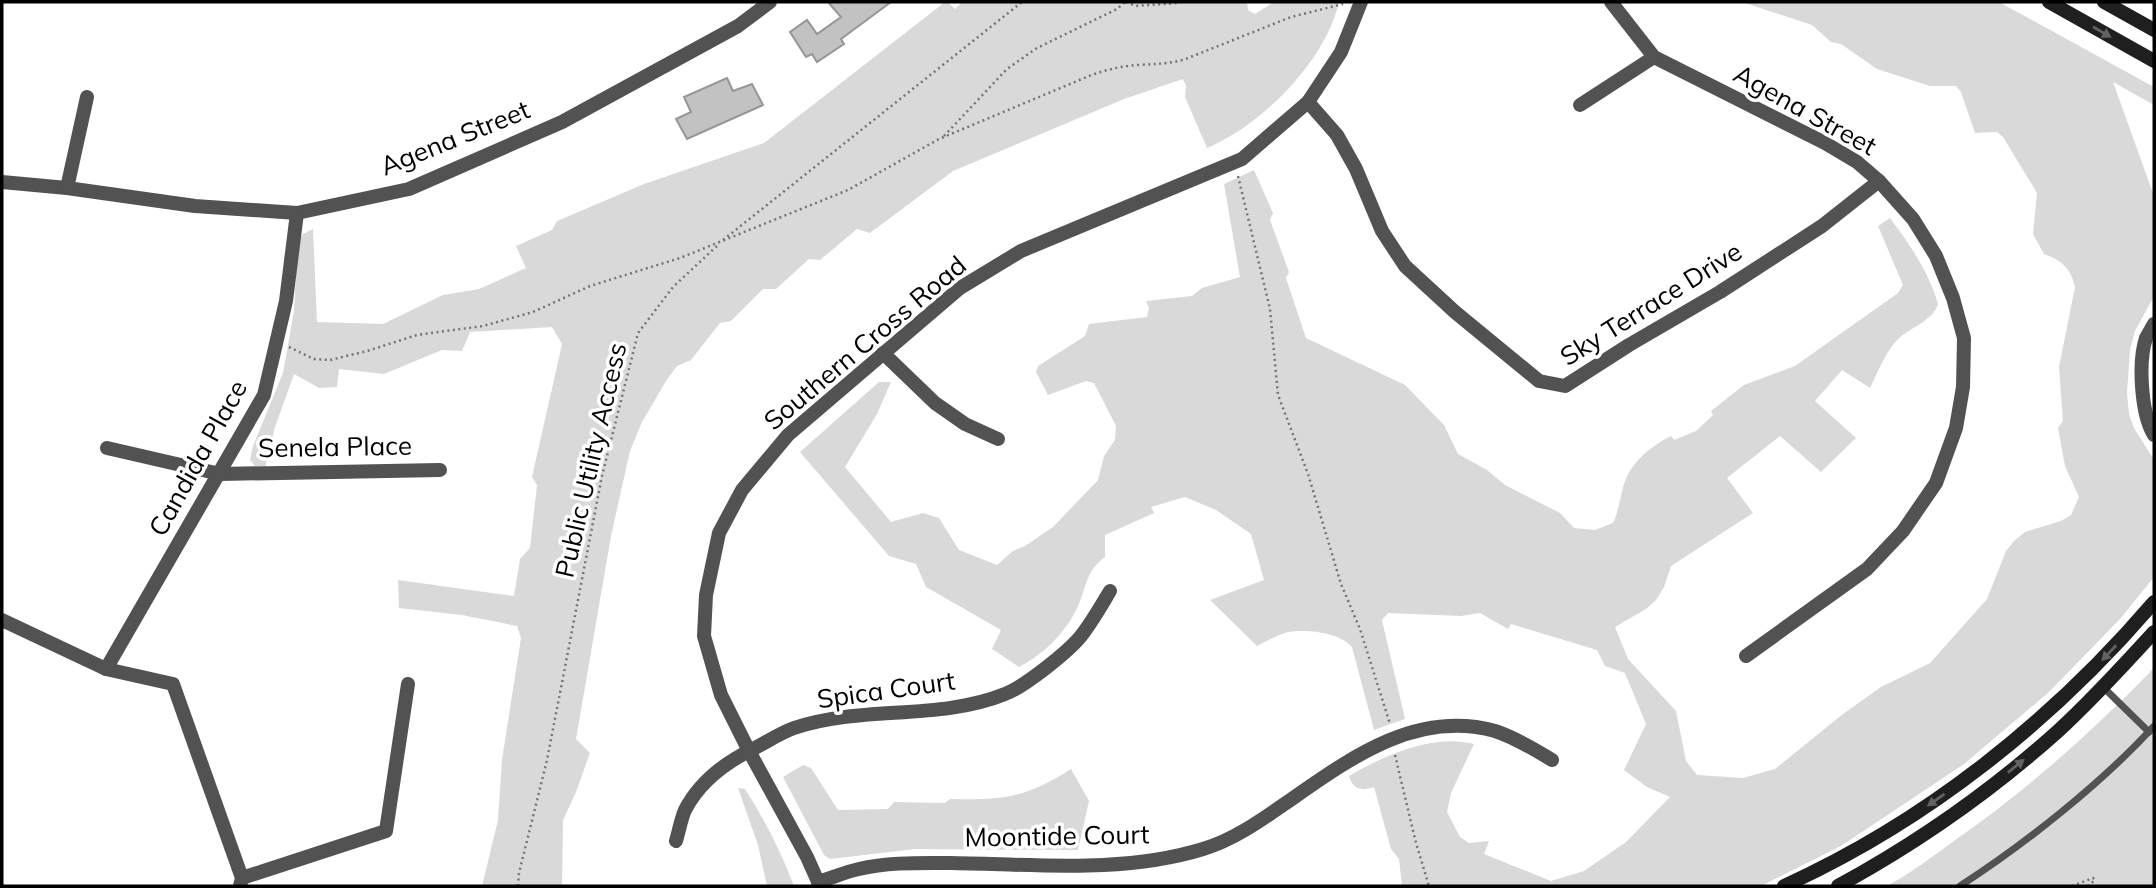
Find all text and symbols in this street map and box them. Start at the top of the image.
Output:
one-way arrow [2092,26,2111,38]
street label: Agena Street [1728,57,1882,162]
street label: Agena Street [375,93,534,182]
street label: Sky Terrace Drive [1554,234,1748,373]
street label: Southern Cross Road [757,248,973,437]
street label: Public Utility Access [547,339,634,581]
street label: Candida Place [141,374,254,542]
street label: Senela Place [258,429,412,464]
one-way arrow [2101,644,2117,661]
street label: Spica Court [815,663,957,716]
one-way arrow [2006,758,2024,773]
one-way arrow [1926,793,1945,806]
street label: Moontide Court [964,817,1150,854]

